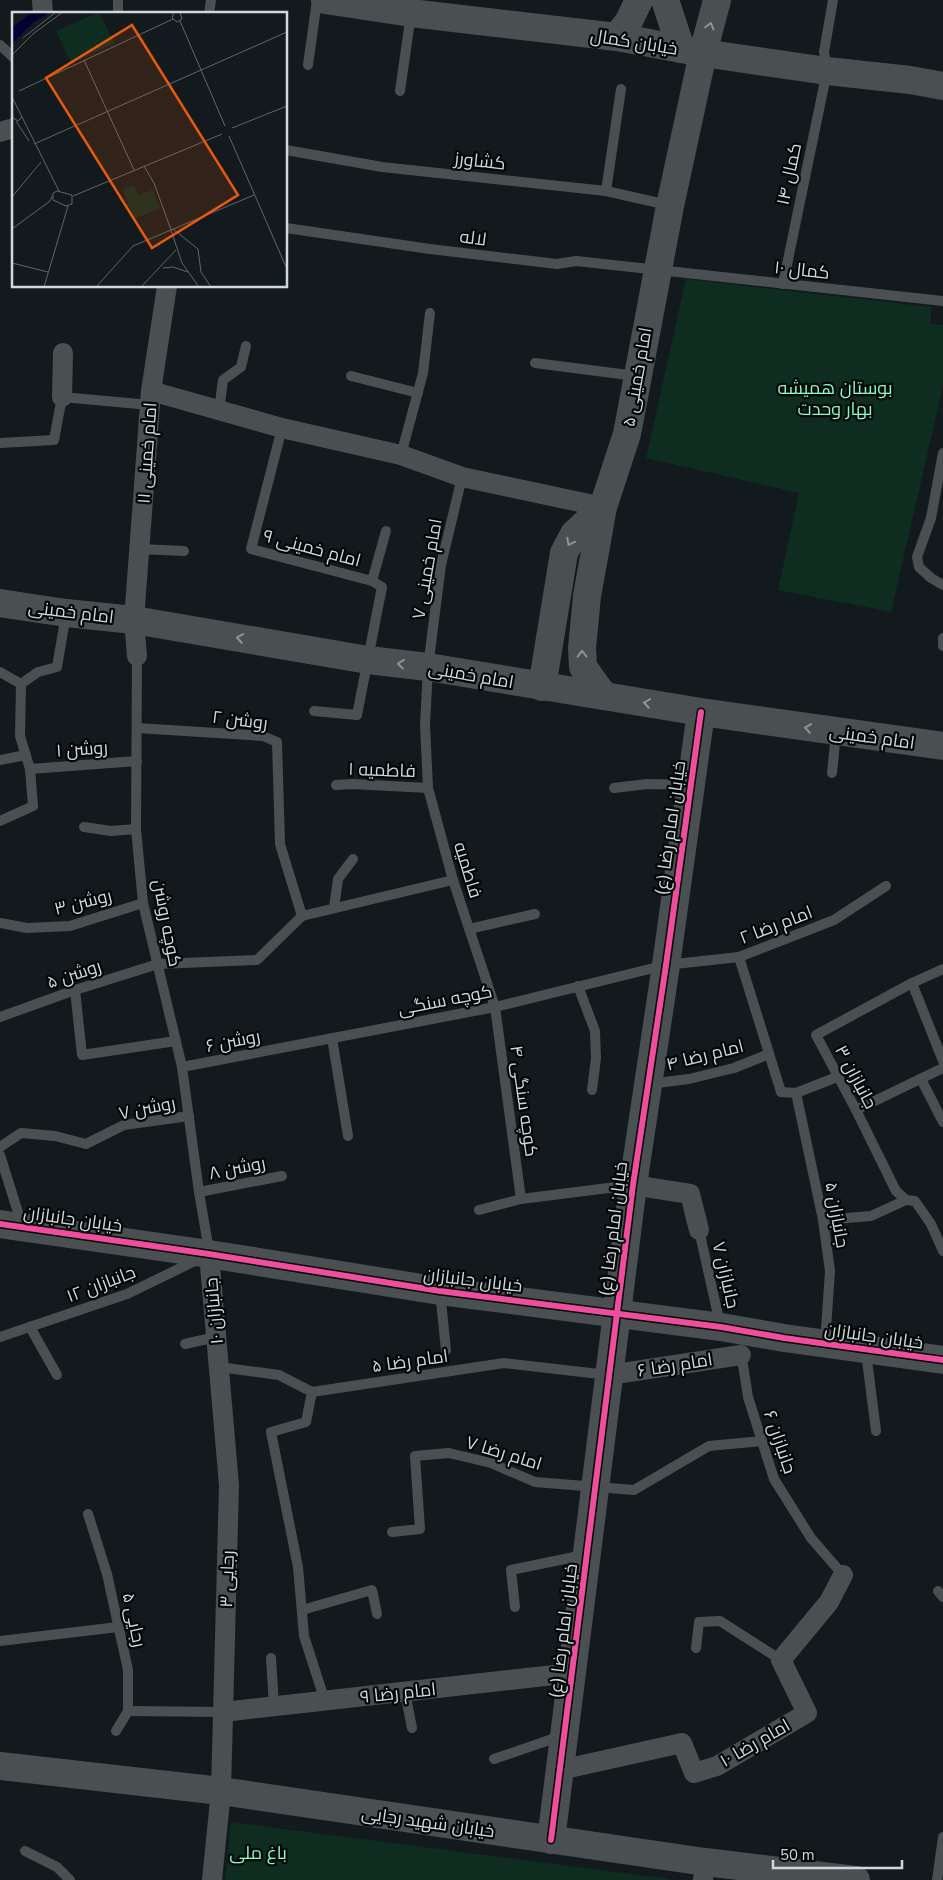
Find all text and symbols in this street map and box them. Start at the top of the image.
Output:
inset map [12,12,288,288]
street label: خیابان کمال [589,23,679,61]
one-way arrow [705,23,715,31]
street label: کمال ۱۴ [771,141,807,207]
street label: کشاورز [452,146,507,176]
street label: لاله [458,224,488,252]
street label: کمال ۱۰ [773,255,831,285]
street label: امام خمینی ۵ [616,325,658,429]
park label: بوستان همیشه بهار وحدت [778,376,892,421]
street label: امام خمینی ۱۱ [131,401,163,505]
street label: امام خمینی ۷ [406,517,448,621]
street label: امام خمینی ۹ [260,523,364,573]
one-way arrow [566,536,576,545]
street label: امام خمینی [27,595,115,629]
one-way arrow [236,634,245,644]
one-way arrow [577,650,588,658]
street label: امام خمینی [426,656,516,694]
one-way arrow [396,659,404,670]
one-way arrow [643,699,652,709]
street label: روشن ۲ [211,705,269,735]
street label: امام خمینی [828,719,916,755]
one-way arrow [804,723,812,733]
street label: روشن ۱ [55,735,109,763]
street label: فاطمیه ۱ [348,757,416,783]
street label: خیابان امام رضا (ع) [649,759,691,897]
street label: فاطمیه [448,839,488,901]
street label: کوچه روشن [147,877,187,969]
street label: روشن ۳ [52,883,114,921]
street label: امام رضا ۲ [736,900,816,950]
street label: روشن ۵ [44,954,104,994]
street label: کوچه سنگی [396,979,494,1021]
street label: روشن ۶ [204,1024,262,1058]
street label: امام رضا ۴ [664,1034,746,1076]
street label: جانبازان ۳ [829,1041,883,1113]
street label: کوچه سنگی ۴ [504,1044,544,1158]
street label: روشن ۷ [116,1091,178,1125]
street label: روشن ۸ [206,1151,268,1185]
street label: خیابان امام رضا (ع) [593,1160,633,1298]
street label: جانبازان ۵ [819,1180,855,1250]
street label: خیابان جانبازان [22,1200,124,1238]
street label: جانبازان ۷ [707,1239,745,1311]
street label: جانبازان ۱۲ [63,1260,139,1308]
street label: خیابان جانبازان [422,1262,524,1298]
street label: جانبازان ۱۰ [199,1277,229,1345]
street label: خیابان جانبازان [823,1317,925,1355]
street label: امام رضا ۵ [370,1344,450,1378]
street label: امام رضا ۶ [636,1347,714,1383]
street label: جانبازان ۶ [758,1407,802,1477]
street label: امام رضا ۷ [463,1430,545,1476]
street label: رجایی ۳ [214,1550,240,1608]
street label: خیابان امام رضا (ع) [543,1562,583,1700]
street label: رجایی ۵ [117,1590,151,1650]
street label: امام رضا ۹ [359,1677,437,1709]
street label: امام رضا ۱۰ [716,1713,794,1773]
street label: خیابان شهید رجایی [360,1801,496,1843]
scale bar [773,1838,902,1870]
park label: باغ ملی [229,1841,287,1865]
text: 50 m [780,1845,815,1865]

